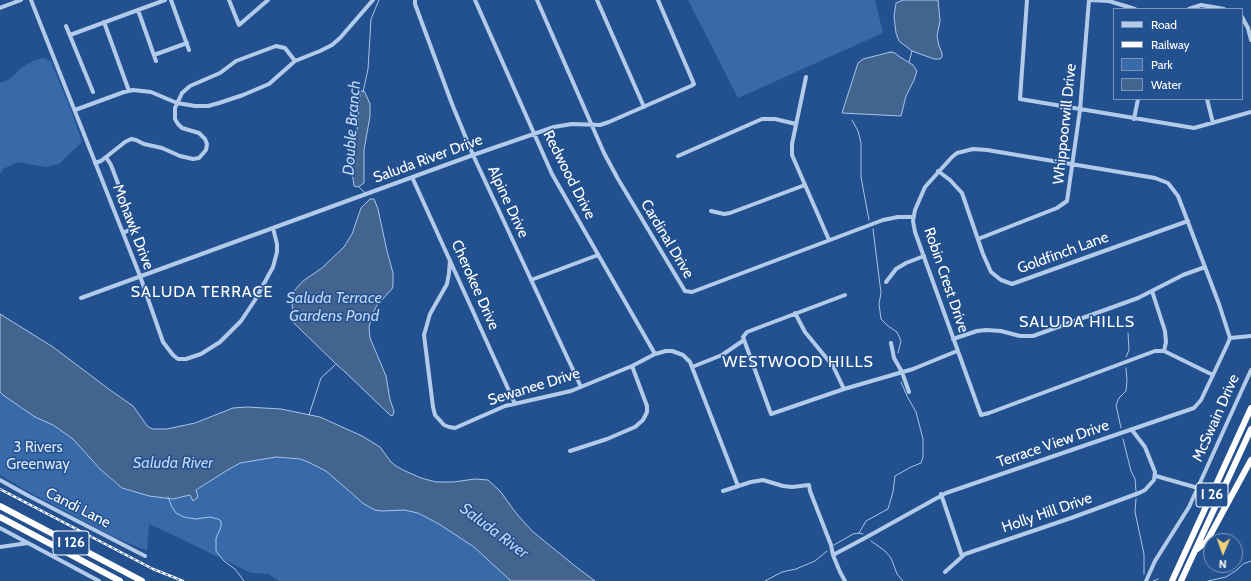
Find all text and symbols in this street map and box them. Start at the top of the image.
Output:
legend [1113,8,1243,100]
text: Road [1151,17,1177,32]
text: Railway [1151,37,1189,52]
text: Park [1151,57,1173,72]
street label: Whippoorwill Drive [1050,63,1080,185]
text: Water [1151,77,1181,92]
water label: Double Branch [339,80,365,176]
street label: Redwood Drive [539,128,599,222]
street label: Saluda River Drive [371,131,485,187]
street label: Alpine Drive [484,163,532,241]
street label: Mohawk Drive [108,182,158,272]
street label: Cardinal Drive [636,196,698,282]
street label: Robin Crest Drive [920,225,972,335]
street label: Goldfinch Lane [1015,228,1111,278]
street label: Cherokee Drive [447,237,503,333]
district label: SALUDA TERRACE [131,282,273,302]
water label: Saluda Terrace Gardens Pond [286,288,382,326]
district label: SALUDA HILLS [1019,312,1135,332]
district label: WESTWOOD HILLS [722,352,874,372]
street label: Sewanee Drive [486,364,582,410]
street label: McSwain Drive [1189,371,1243,465]
street label: Terrace View Drive [995,416,1111,472]
park label: 3 Rivers Greenway [6,439,70,474]
water label: Saluda River [133,453,213,473]
road number: I 26 [1196,483,1228,507]
street label: Candi Lane [43,484,113,532]
street label: Holly Hill Drive [999,489,1095,537]
water label: Saluda River [456,499,532,563]
road number: I 126 [53,531,89,555]
north arrow [1203,533,1243,573]
text: N [1218,557,1227,571]

